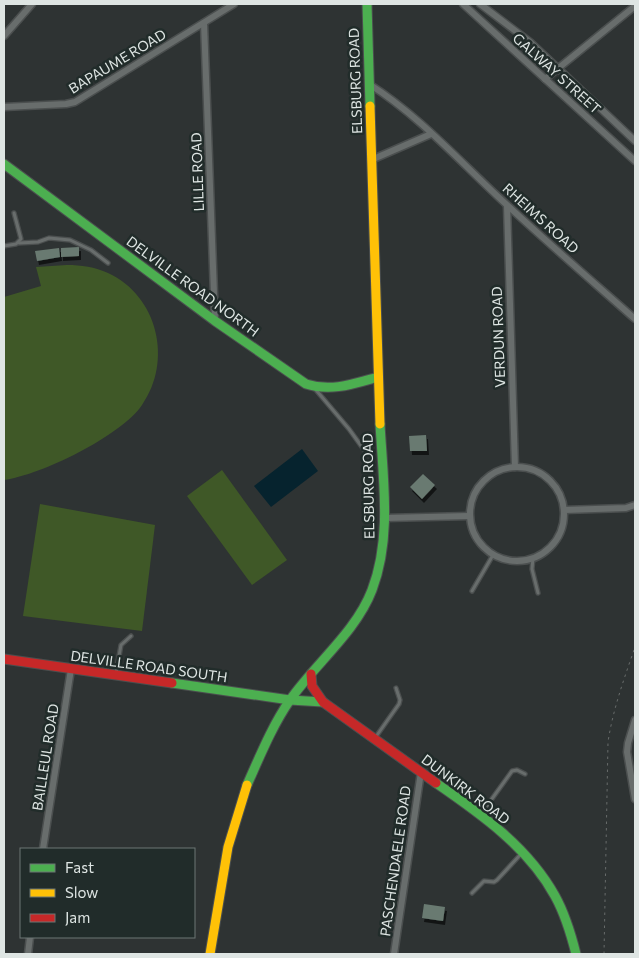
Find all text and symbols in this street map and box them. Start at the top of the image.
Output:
street label: BAPAUME ROAD [65,25,169,97]
street label: ELSBURG ROAD [345,28,365,134]
street label: GALWAY STREET [510,29,604,117]
street label: LILLE ROAD [187,132,207,212]
street label: RHEIMS ROAD [499,179,583,257]
street label: DELVILLE ROAD NORTH [124,232,262,340]
street label: VERDUN ROAD [488,286,508,388]
street label: ELSBURG ROAD [359,433,377,539]
street label: DELVILLE ROAD SOUTH [69,647,229,685]
street label: BAILLEUL ROAD [28,702,62,812]
street label: DUNKIRK ROAD [419,750,513,828]
street label: PASCHENDAELE ROAD [376,785,414,937]
legend [20,848,195,938]
text: Fast [65,858,94,876]
text: Slow [65,883,98,901]
text: Jam [65,908,90,926]

